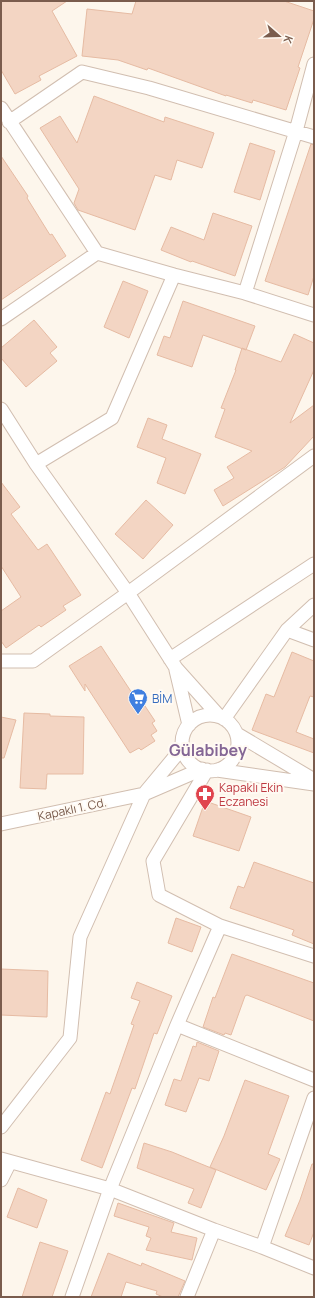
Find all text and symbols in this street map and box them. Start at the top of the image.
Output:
north arrow [259,16,299,56]
text: K [280,34,297,46]
supermarket icon: BİM [127,687,149,715]
place label: BİM [152,690,172,707]
district label: Gülabibey [169,739,247,761]
place label: Kapaklı Ekin Eczanesi [219,779,283,810]
pharmacy icon: Kapaklı Ekin Eczanesi [194,783,216,811]
street label: Kapaklı 1. Cd. [36,793,108,825]

